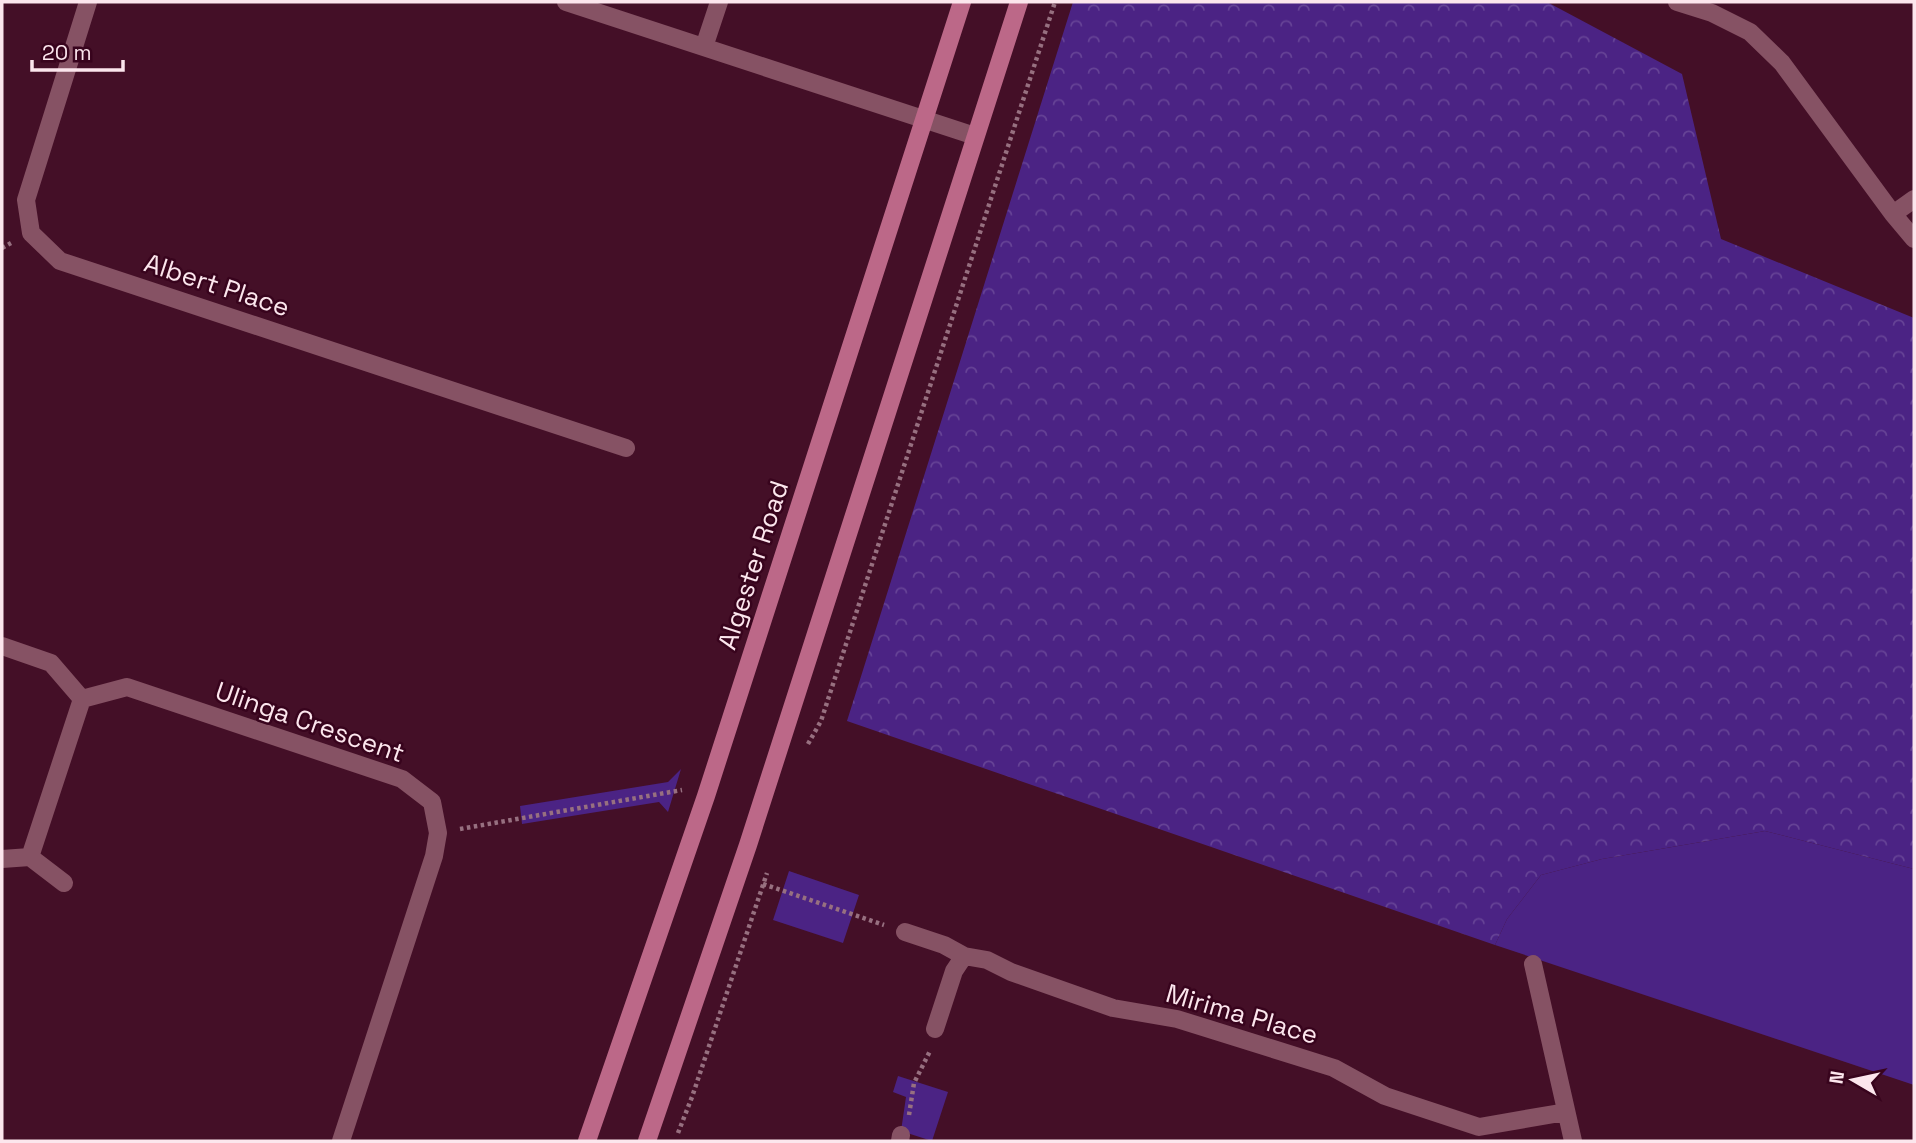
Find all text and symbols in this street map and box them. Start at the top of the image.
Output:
scale bar [32,28,122,72]
text: 20 m [42,39,92,66]
street label: Albert Place [140,246,294,324]
street label: Algester Road [710,476,796,654]
street label: Ulinga Crescent [211,674,409,770]
street label: Mirima Place [1162,976,1322,1052]
north arrow [1818,1045,1888,1115]
text: N [1823,1069,1850,1086]

